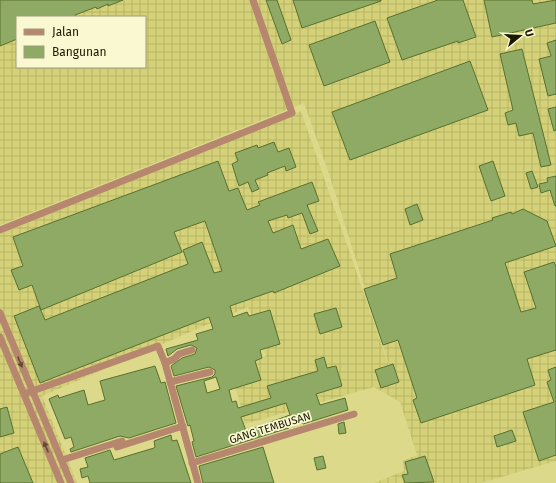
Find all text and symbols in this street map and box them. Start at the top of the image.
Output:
legend [16,16,146,68]
north arrow [500,16,540,56]
text: Jalan [52,25,79,39]
text: U [522,28,536,38]
text: Bangunan [52,45,107,59]
one-way arrow [18,356,24,368]
street label: GANG TEMBUSAN [228,409,312,447]
one-way arrow [43,441,49,452]

